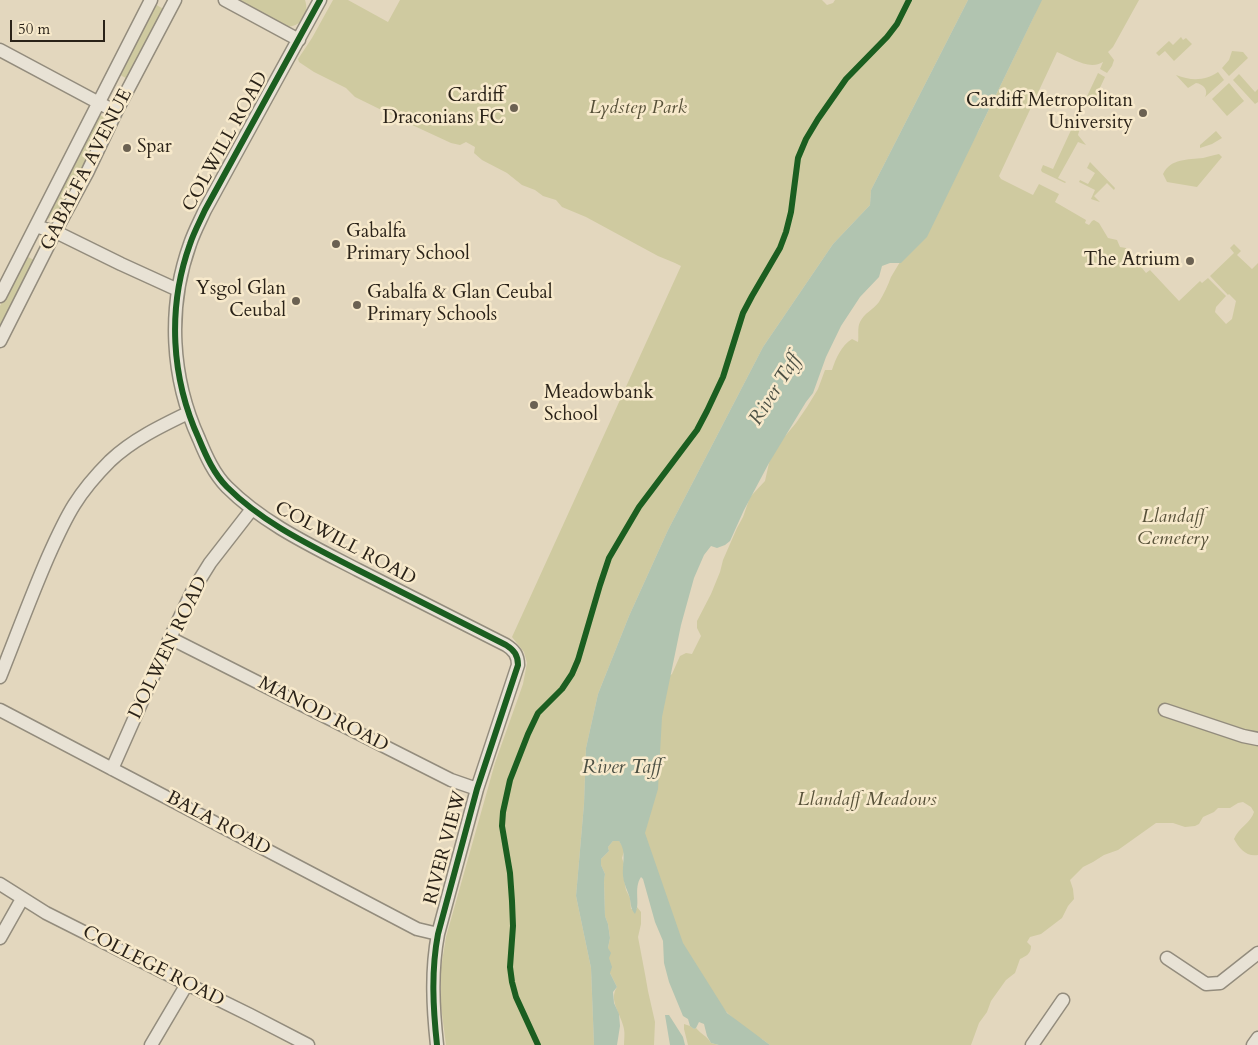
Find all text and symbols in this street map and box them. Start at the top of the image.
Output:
scale bar [12,10,108,42]
text: 50 m [18,19,50,39]
street label: COLWILL ROAD [178,68,274,216]
street label: GABALFA AVENUE [36,85,138,255]
place label: Cardiff Draconians FC [383,86,504,130]
place label: Cardiff Metropolitan University [966,91,1133,135]
park label: Lydstep Park [589,98,687,120]
marker: Cardiff Draconians FC [508,102,520,114]
marker: Cardiff Metropolitan University [1137,107,1149,119]
place label: Spar [137,137,172,159]
marker: Spar [121,142,133,154]
place label: Gabalfa Primary School [346,222,470,266]
marker: Gabalfa Primary School [330,238,342,250]
place label: The Atrium [1084,250,1180,272]
marker: The Atrium [1184,255,1196,267]
place label: Ysgol Glan Ceubal [196,279,286,323]
place label: Gabalfa & Glan Ceubal Primary Schools [367,283,553,327]
marker: Ysgol Glan Ceubal [290,295,302,307]
marker: Gabalfa & Glan Ceubal Primary Schools [351,299,363,311]
water label: River Taff [745,350,807,430]
place label: Meadowbank School [544,383,654,427]
marker: Meadowbank School [528,399,540,411]
street label: COLWILL ROAD [271,497,419,591]
park label: Llandaff Cemetery [1137,507,1209,551]
street label: DOLWEN ROAD [125,573,213,723]
street label: MANOD ROAD [254,672,392,758]
water label: River Taff [582,756,662,780]
street label: BALA ROAD [162,787,274,861]
street label: RIVER VIEW [420,789,472,907]
park label: Llandaff Meadows [797,790,937,812]
street label: COLLEGE ROAD [78,921,228,1013]

